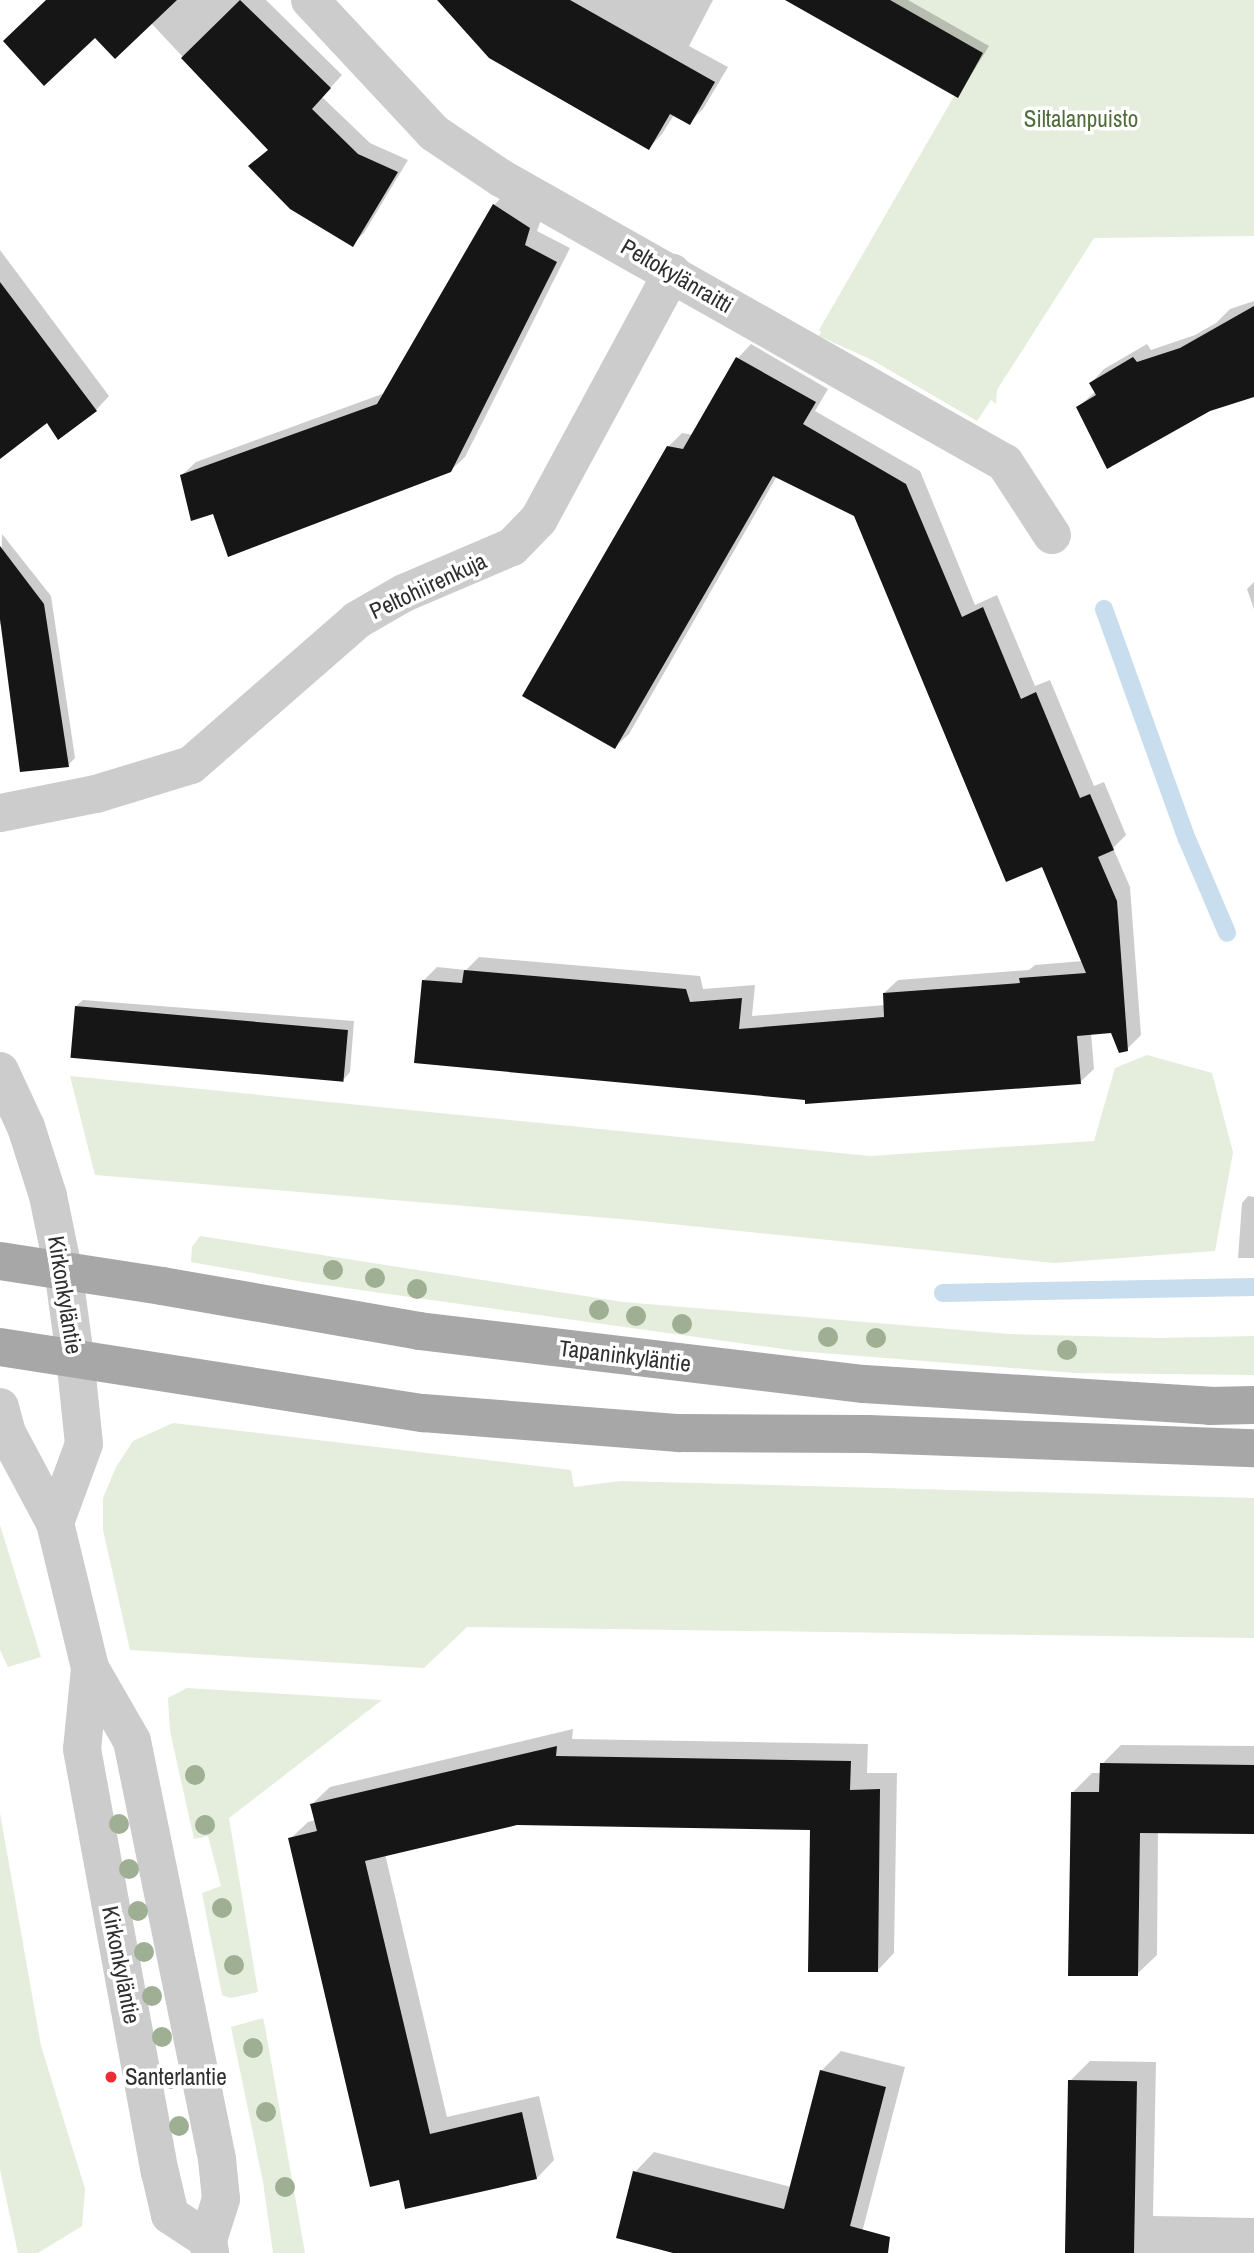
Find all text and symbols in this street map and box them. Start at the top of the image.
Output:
park label: Siltalanpuisto [1024,105,1138,133]
street label: Peltokylänraitti [616,233,738,319]
street label: Peltohiirenkuja [365,547,491,625]
street label: Kirkonkyläntie [42,1234,88,1356]
street label: Tapaninkyläntie [558,1334,692,1378]
street label: Kirkonkyläntie [96,1904,146,2026]
place label: Santerlantie [125,2063,227,2091]
marker: Santerlantie [103,2069,119,2085]

